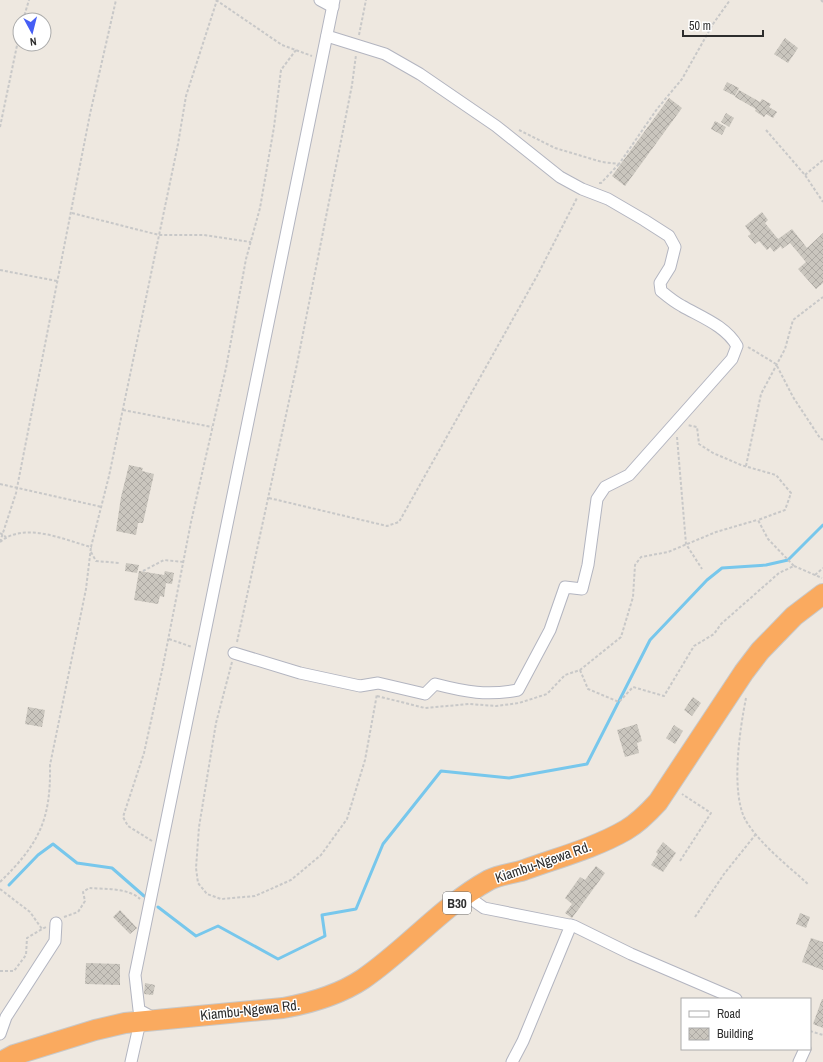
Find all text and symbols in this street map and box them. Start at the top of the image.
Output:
north arrow [12,12,52,52]
scale bar [683,12,763,38]
text: 50 m [689,18,711,34]
text: N [29,35,37,49]
street label: Kiambu-Ngewa Rd. [493,837,593,887]
road number: B30 [443,892,471,914]
street label: Kiambu-Ngewa Rd. [199,996,301,1024]
legend [681,998,811,1050]
text: Road [717,1006,741,1022]
text: Building [717,1026,754,1042]

